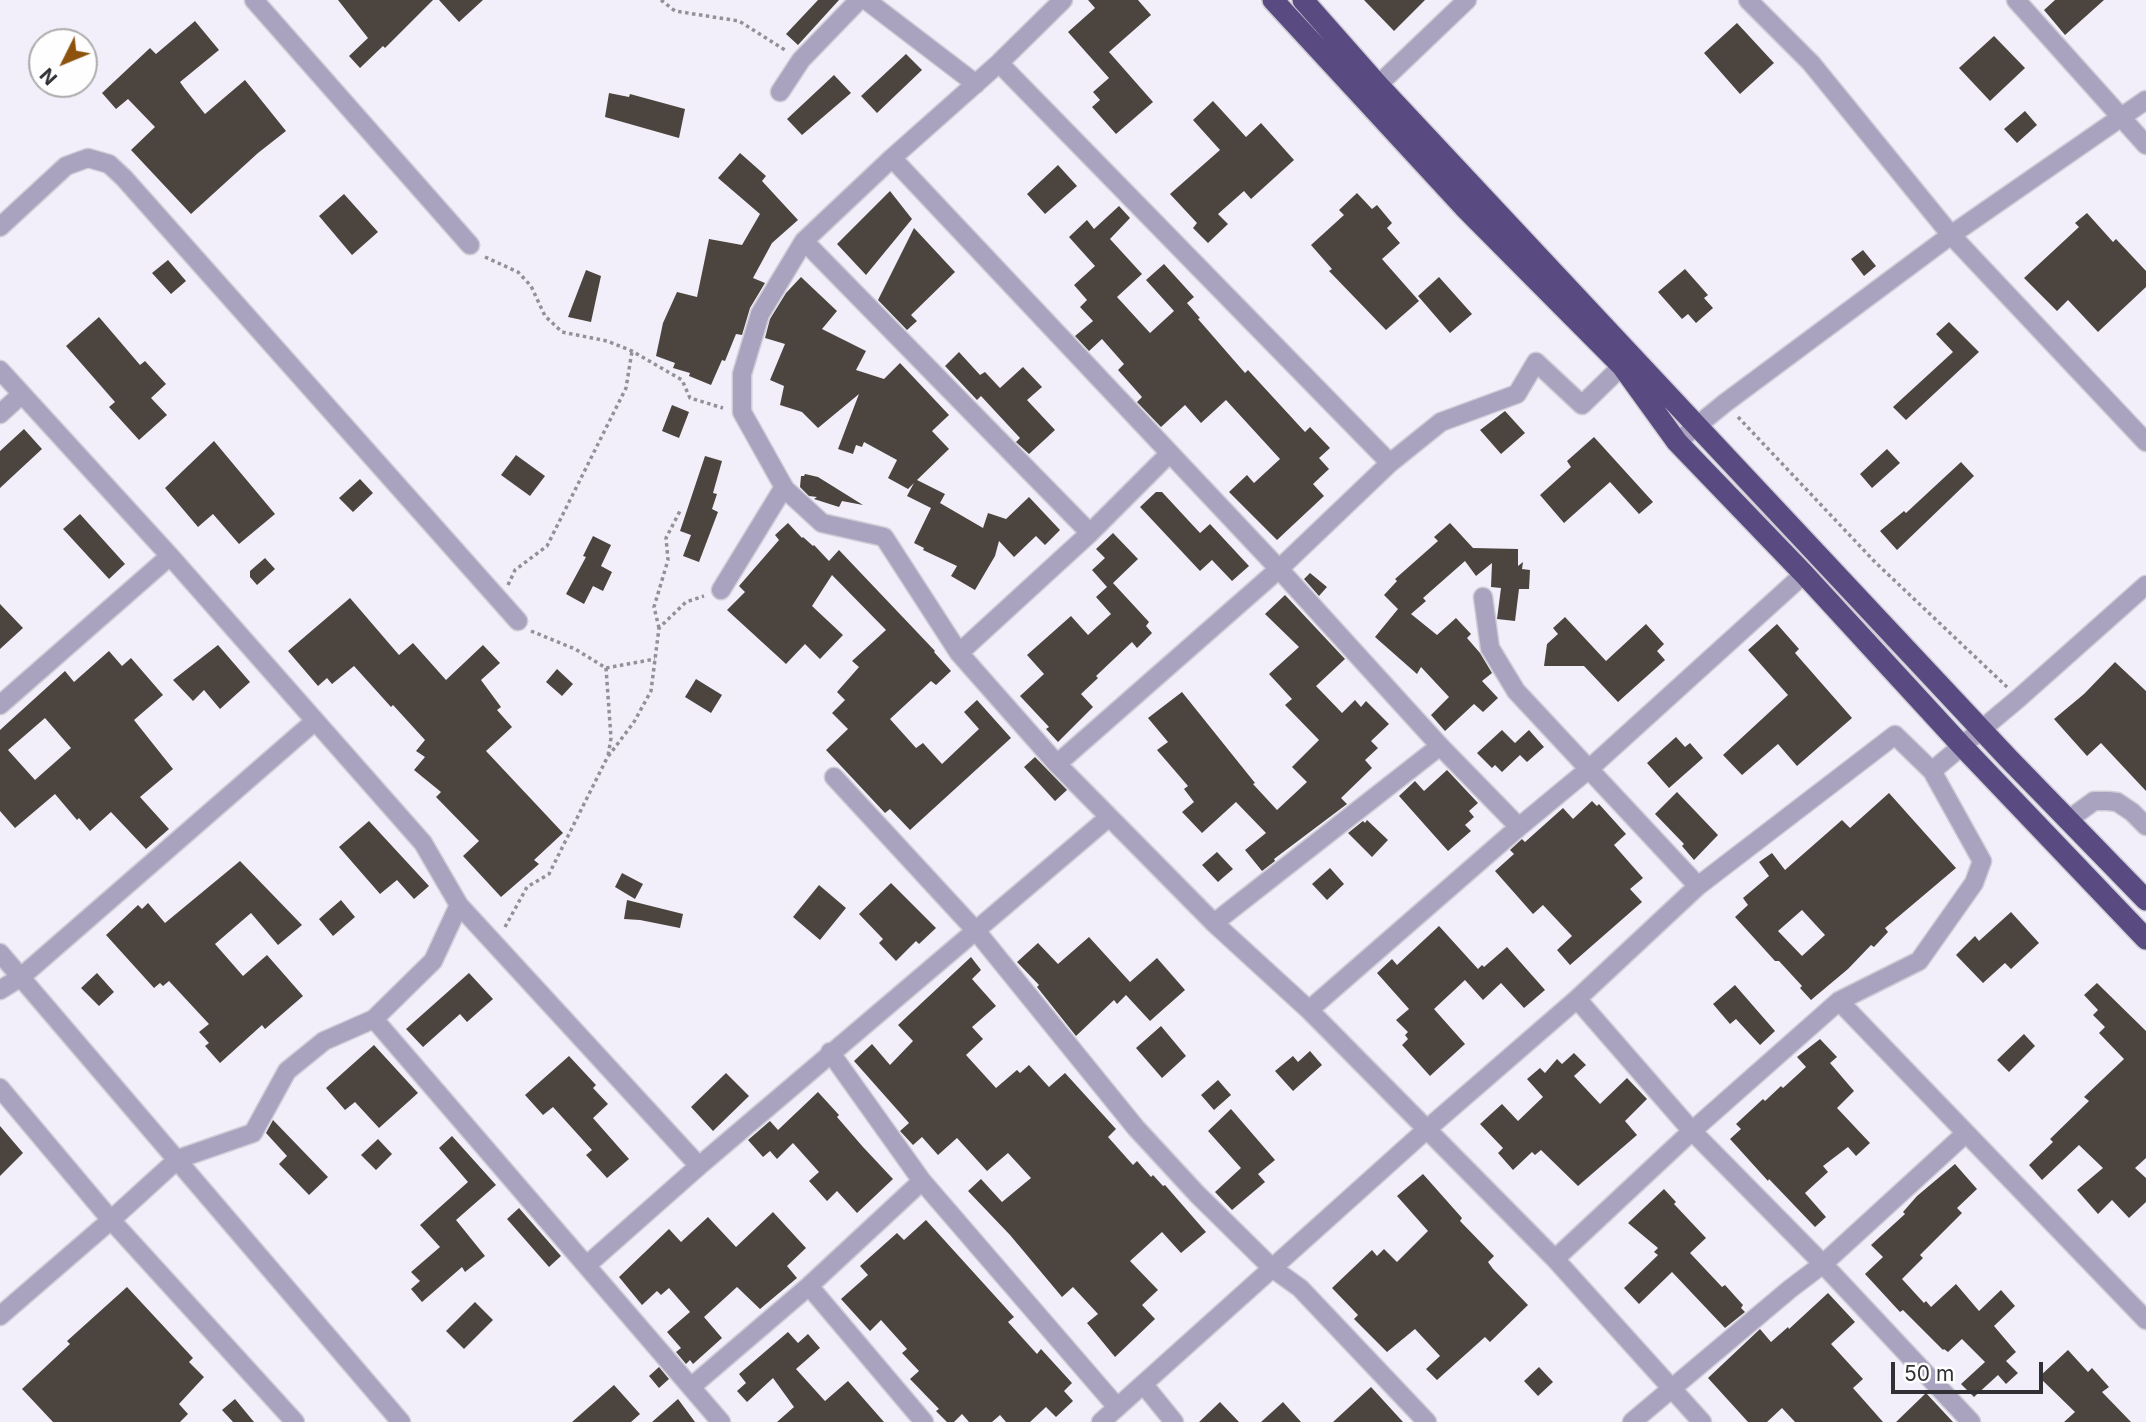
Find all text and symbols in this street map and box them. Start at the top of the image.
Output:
north arrow [28,28,98,98]
text: N [35,63,62,89]
scale bar [1894,1348,2046,1392]
text: 50 m [1904,1361,1954,1386]

